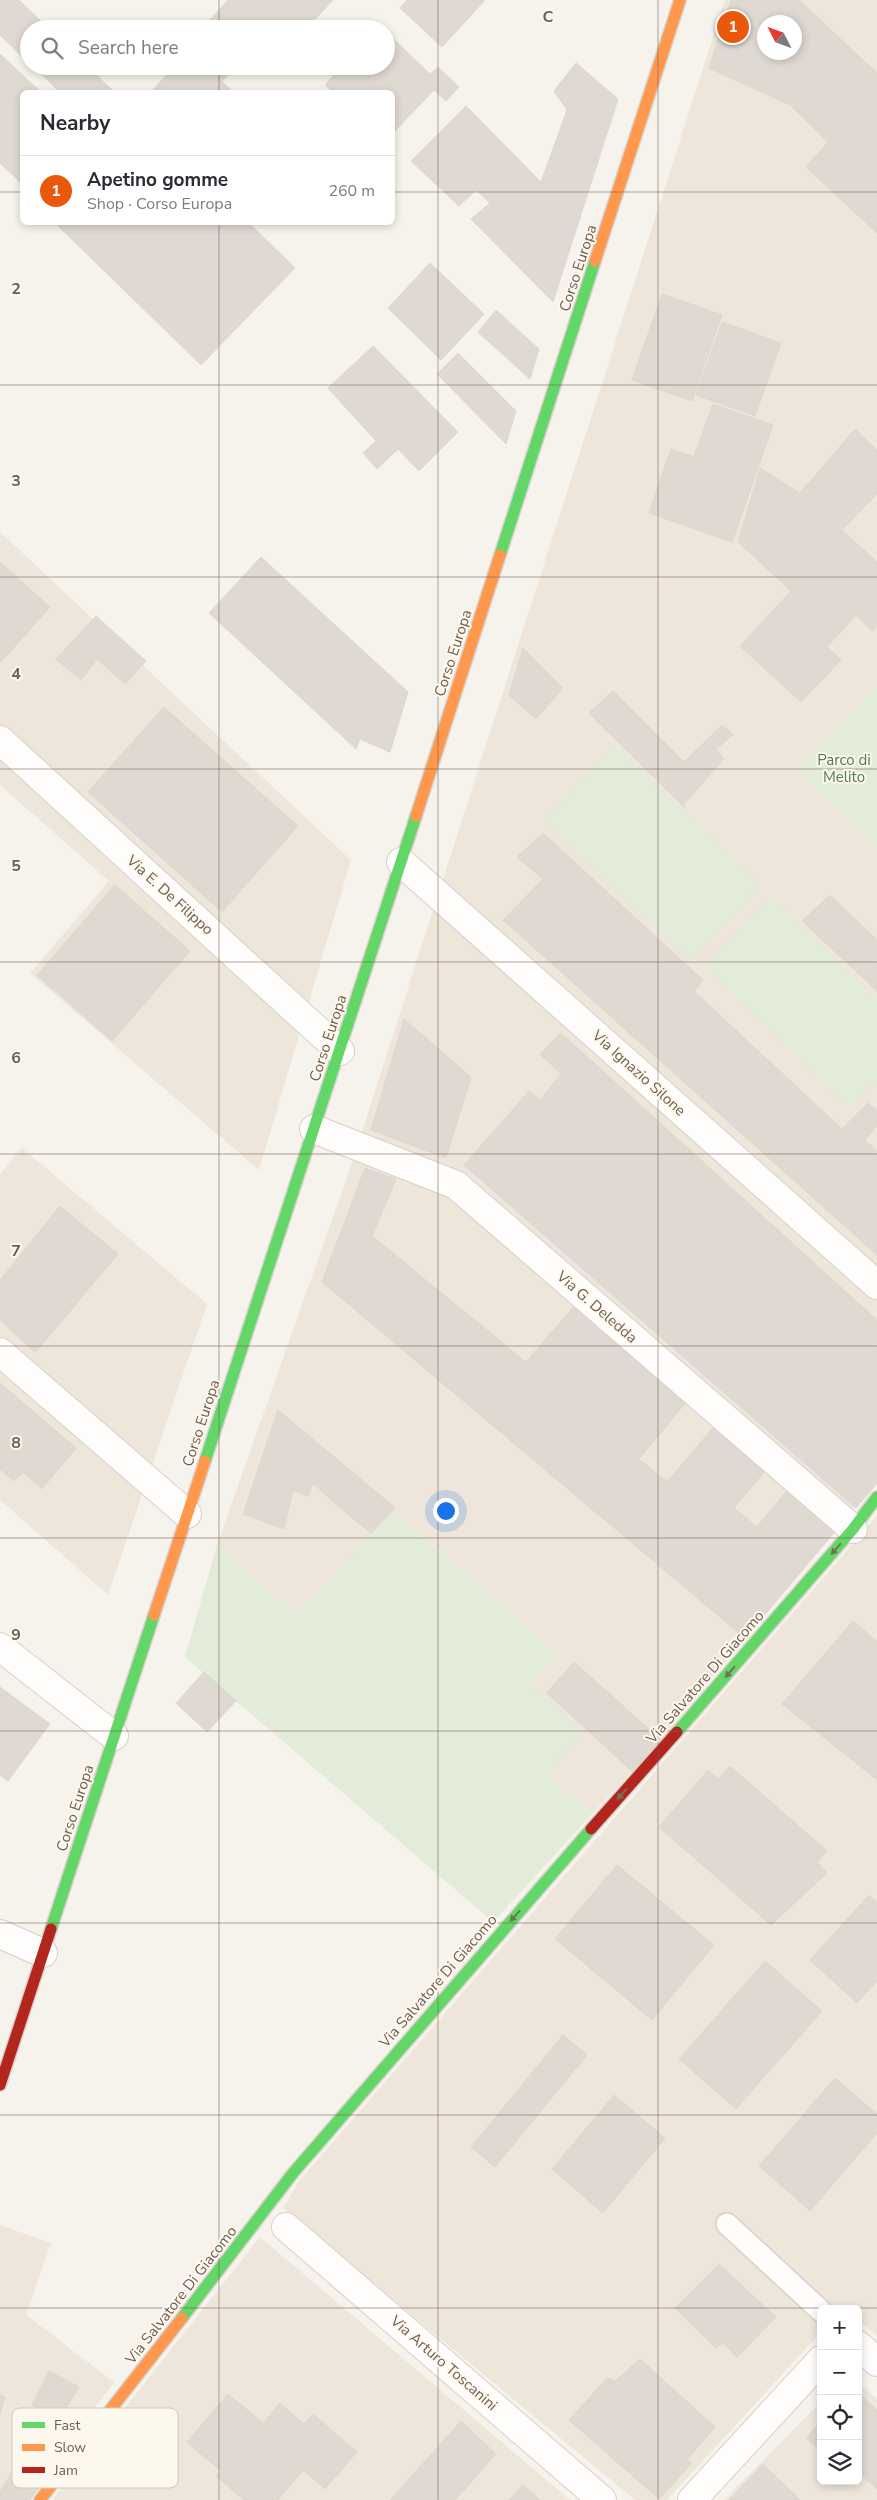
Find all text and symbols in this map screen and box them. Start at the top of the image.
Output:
text: C [543,6,554,28]
pin: 1 [717,8,749,46]
north arrow [757,15,802,60]
search box [20,20,395,75]
icon: search [38,34,66,62]
text: Search here [78,35,179,61]
text: Nearby [40,109,110,137]
text: Apetino gomme [87,167,228,193]
text: 1 [51,180,61,202]
text: 260 m [328,180,375,202]
text: Shop · Corso Europa [87,193,232,215]
street label: Corso Europa [555,222,601,314]
text: 2 [11,278,21,300]
text: 3 [11,470,21,492]
street label: Corso Europa [430,607,476,699]
text: 4 [11,663,21,685]
park label: Parco di Melito [817,750,871,787]
street label: Via E. De Filippo [122,850,218,939]
text: 5 [11,855,21,877]
street label: Corso Europa [305,992,351,1084]
street label: Via Ignazio Silone [587,1025,690,1120]
text: 6 [11,1047,21,1069]
text: 7 [11,1240,21,1262]
street label: Via G. Deledda [552,1266,642,1348]
street label: Corso Europa [178,1377,224,1469]
text: 8 [11,1432,21,1454]
your location [433,1498,459,1524]
one-way arrow [831,1543,842,1555]
street label: Via Salvatore Di Giacomo [641,1606,768,1749]
text: 9 [11,1624,21,1646]
one-way arrow [724,1666,736,1678]
street label: Corso Europa [52,1762,98,1854]
one-way arrow [617,1787,628,1800]
one-way arrow [509,1909,520,1922]
street label: Via Salvatore Di Giacomo [374,1910,501,2053]
street label: Via Salvatore Di Giacomo [120,2222,241,2369]
map controls [817,2305,862,2485]
button: + [817,2305,862,2350]
street label: Via Arturo Toscanini [385,2310,502,2415]
button: − [817,2350,862,2395]
button: locate [817,2395,862,2440]
legend [12,2408,178,2488]
text: Fast [54,2416,80,2435]
text: Slow [54,2438,86,2457]
button: layers [817,2440,862,2485]
text: Jam [53,2461,78,2480]

